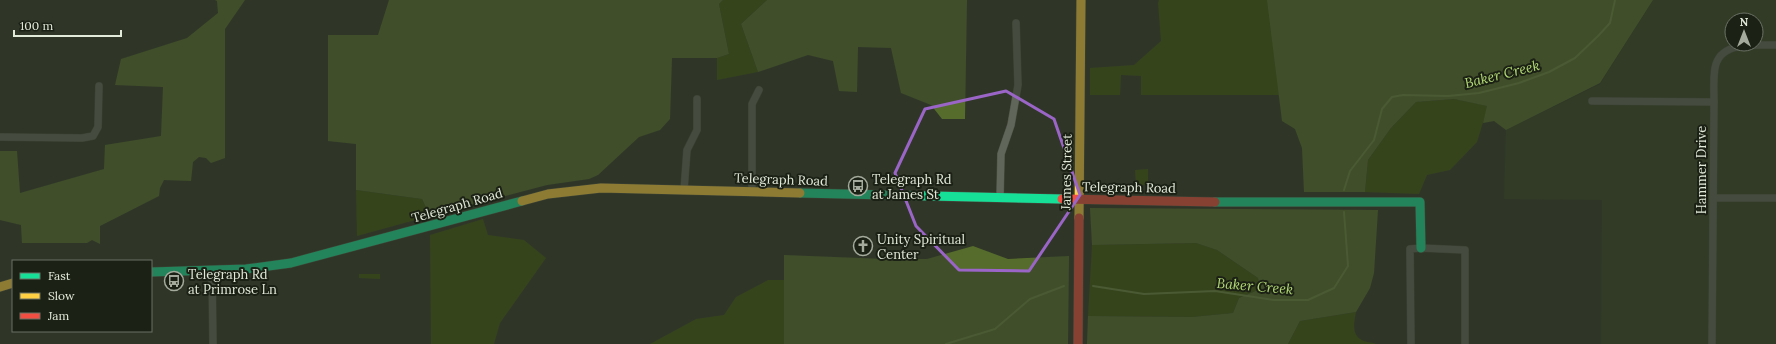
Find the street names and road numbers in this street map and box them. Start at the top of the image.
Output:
street label: Hammer Drive [1693,126,1710,214]
street label: James Street [1057,134,1076,211]
street label: Telegraph Road [734,169,828,190]
street label: Telegraph Road [1082,178,1176,197]
street label: Telegraph Road [410,184,505,227]

